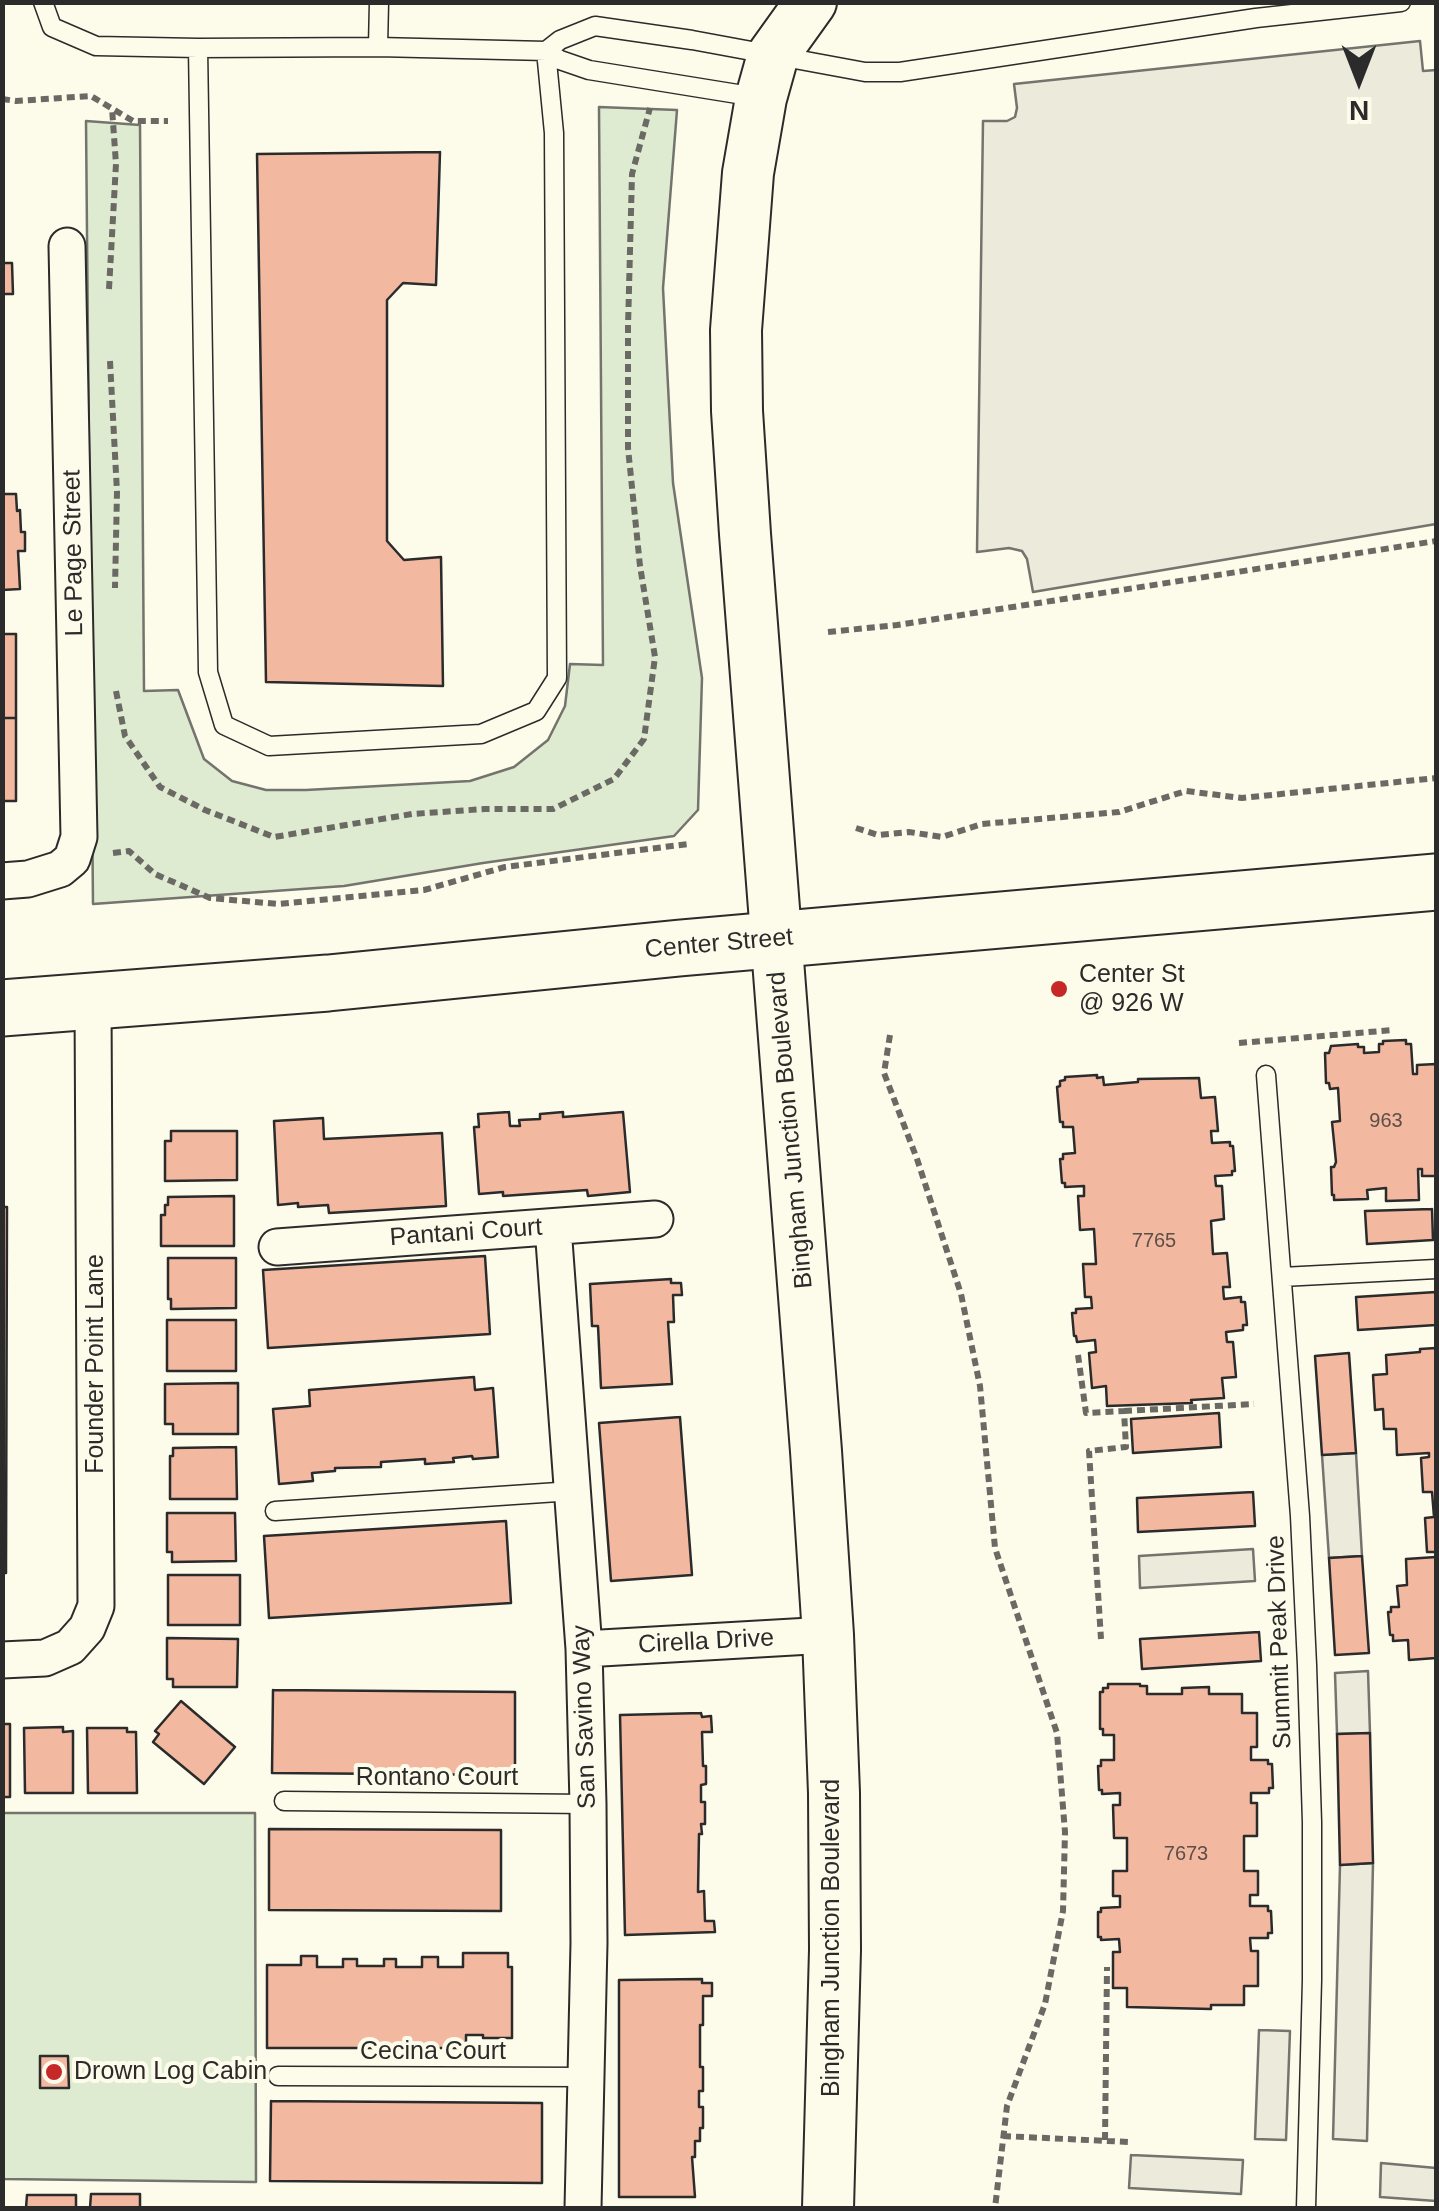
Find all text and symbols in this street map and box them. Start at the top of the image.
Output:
north arrow [1309,30,1409,130]
text: N [1349,95,1369,126]
street label: Le Page Street [58,469,90,637]
street label: Center Street [644,923,794,965]
place label: Center St @ 926 W [1079,960,1185,1019]
street label: Bingham Junction Boulevard [762,970,820,1290]
marker: Center St @ 926 W [1048,978,1070,1000]
house number: 963 [1369,1109,1403,1133]
street label: Pantani Court [389,1213,543,1253]
house number: 7765 [1132,1229,1176,1253]
street label: Founder Point Lane [81,1254,111,1474]
street label: Summit Peak Drive [1261,1535,1299,1749]
street label: Cirella Drive [637,1623,775,1661]
street label: San Savino Way [567,1625,603,1809]
street label: Rontano Court [356,1763,518,1793]
street label: Bingham Junction Boulevard [817,1779,847,2097]
house number: 7673 [1164,1842,1208,1866]
street label: Cecina Court [360,2037,506,2067]
place label: Drown Log Cabin [74,2057,267,2087]
marker: Drown Log Cabin [43,2061,65,2083]

